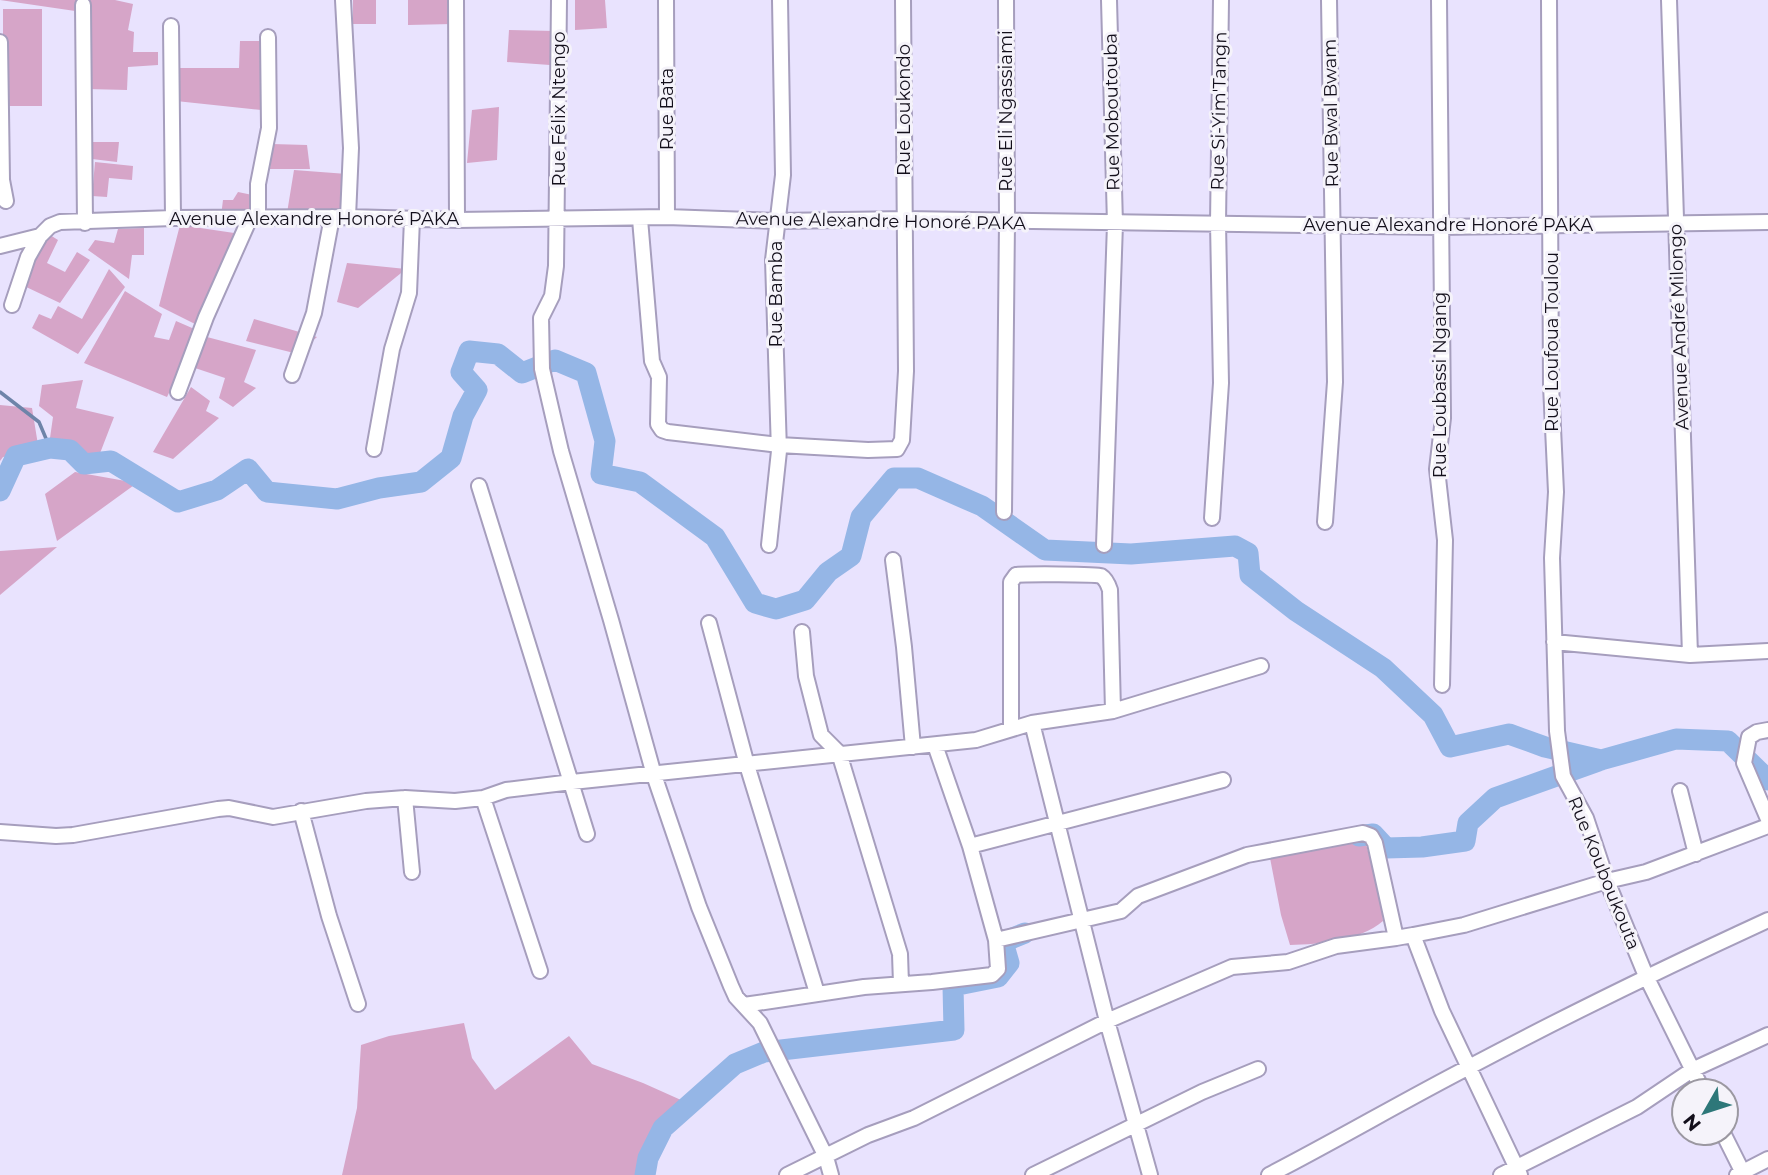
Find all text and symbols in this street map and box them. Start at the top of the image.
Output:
street label: Rue Eli Ngassiami [995,30,1017,192]
street label: Rue Si-Yim'Tangn [1207,31,1231,191]
street label: Rue Félix Ntengo [548,32,570,186]
street label: Rue Moboutouba [1100,33,1124,191]
street label: Rue Bwal Bwam [1319,38,1343,188]
street label: Rue Loukondo [893,44,915,176]
street label: Rue Bata [656,68,678,150]
street label: Avenue Alexandre Honoré PAKA [736,207,1026,235]
street label: Avenue Alexandre Honoré PAKA [169,208,459,230]
street label: Avenue Alexandre Honoré PAKA [1303,214,1593,236]
street label: Avenue André Milongo [1664,223,1694,431]
street label: Rue Bamba [765,241,787,347]
street label: Rue Loufoua Toulou [1541,252,1563,432]
street label: Rue Loubassi Ngang [1429,292,1451,478]
street label: Rue Kouboukouta [1563,793,1645,953]
north arrow [1670,1077,1740,1147]
text: N [1678,1109,1706,1136]

